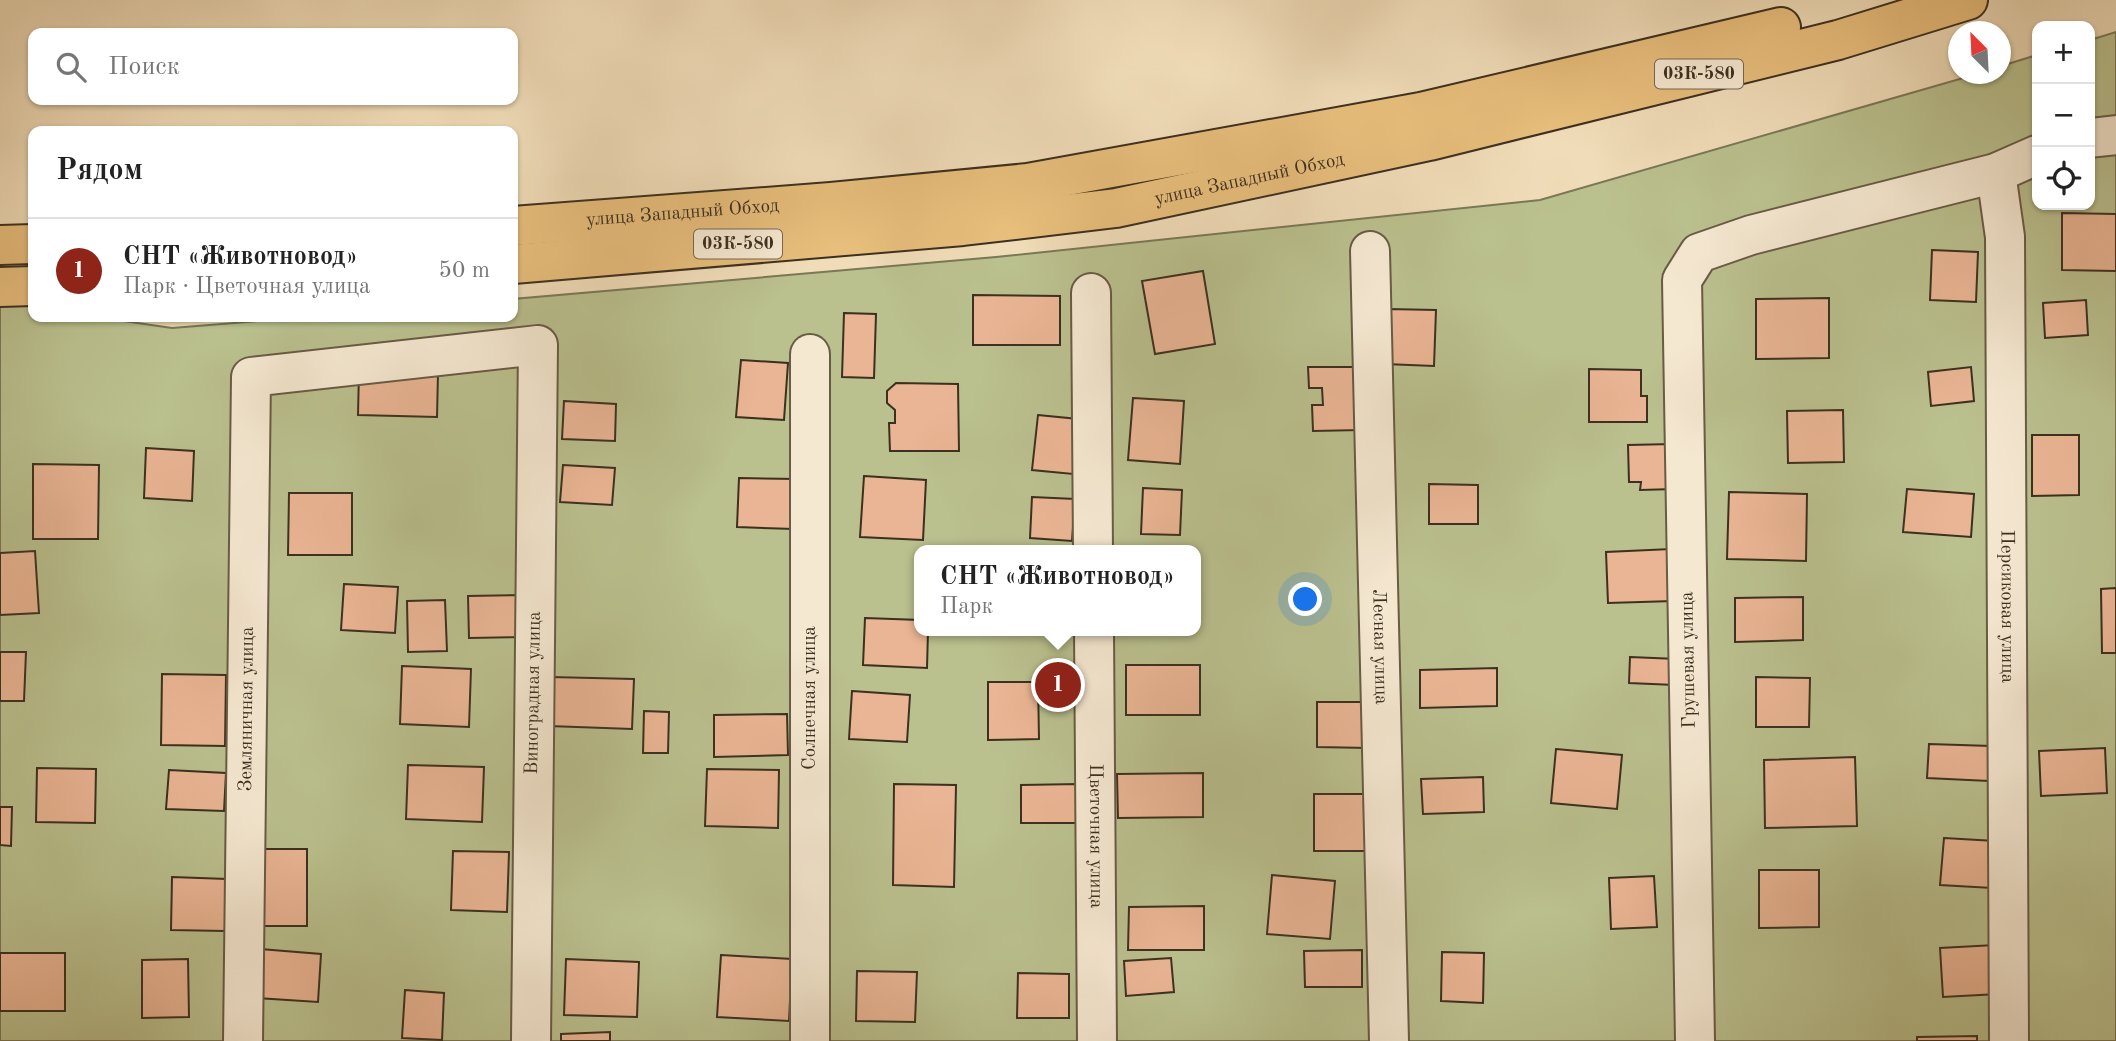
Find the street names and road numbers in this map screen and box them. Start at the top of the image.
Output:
road number: 03К-580 [1655,60,1743,88]
street label: улица Западный Обход [1153,150,1346,209]
street label: улица Западный Обход [585,196,780,230]
road number: 03К-580 [694,230,782,258]
street label: Персиковая улица [1997,530,2017,684]
street label: Лесная улица [1369,589,1390,705]
street label: Грушевая улица [1678,591,1700,729]
street label: Виноградная улица [523,610,545,775]
street label: Солнечная улица [801,625,820,770]
street label: Земляничная улица [237,626,257,792]
street label: Цветочная улица [1085,764,1106,909]

